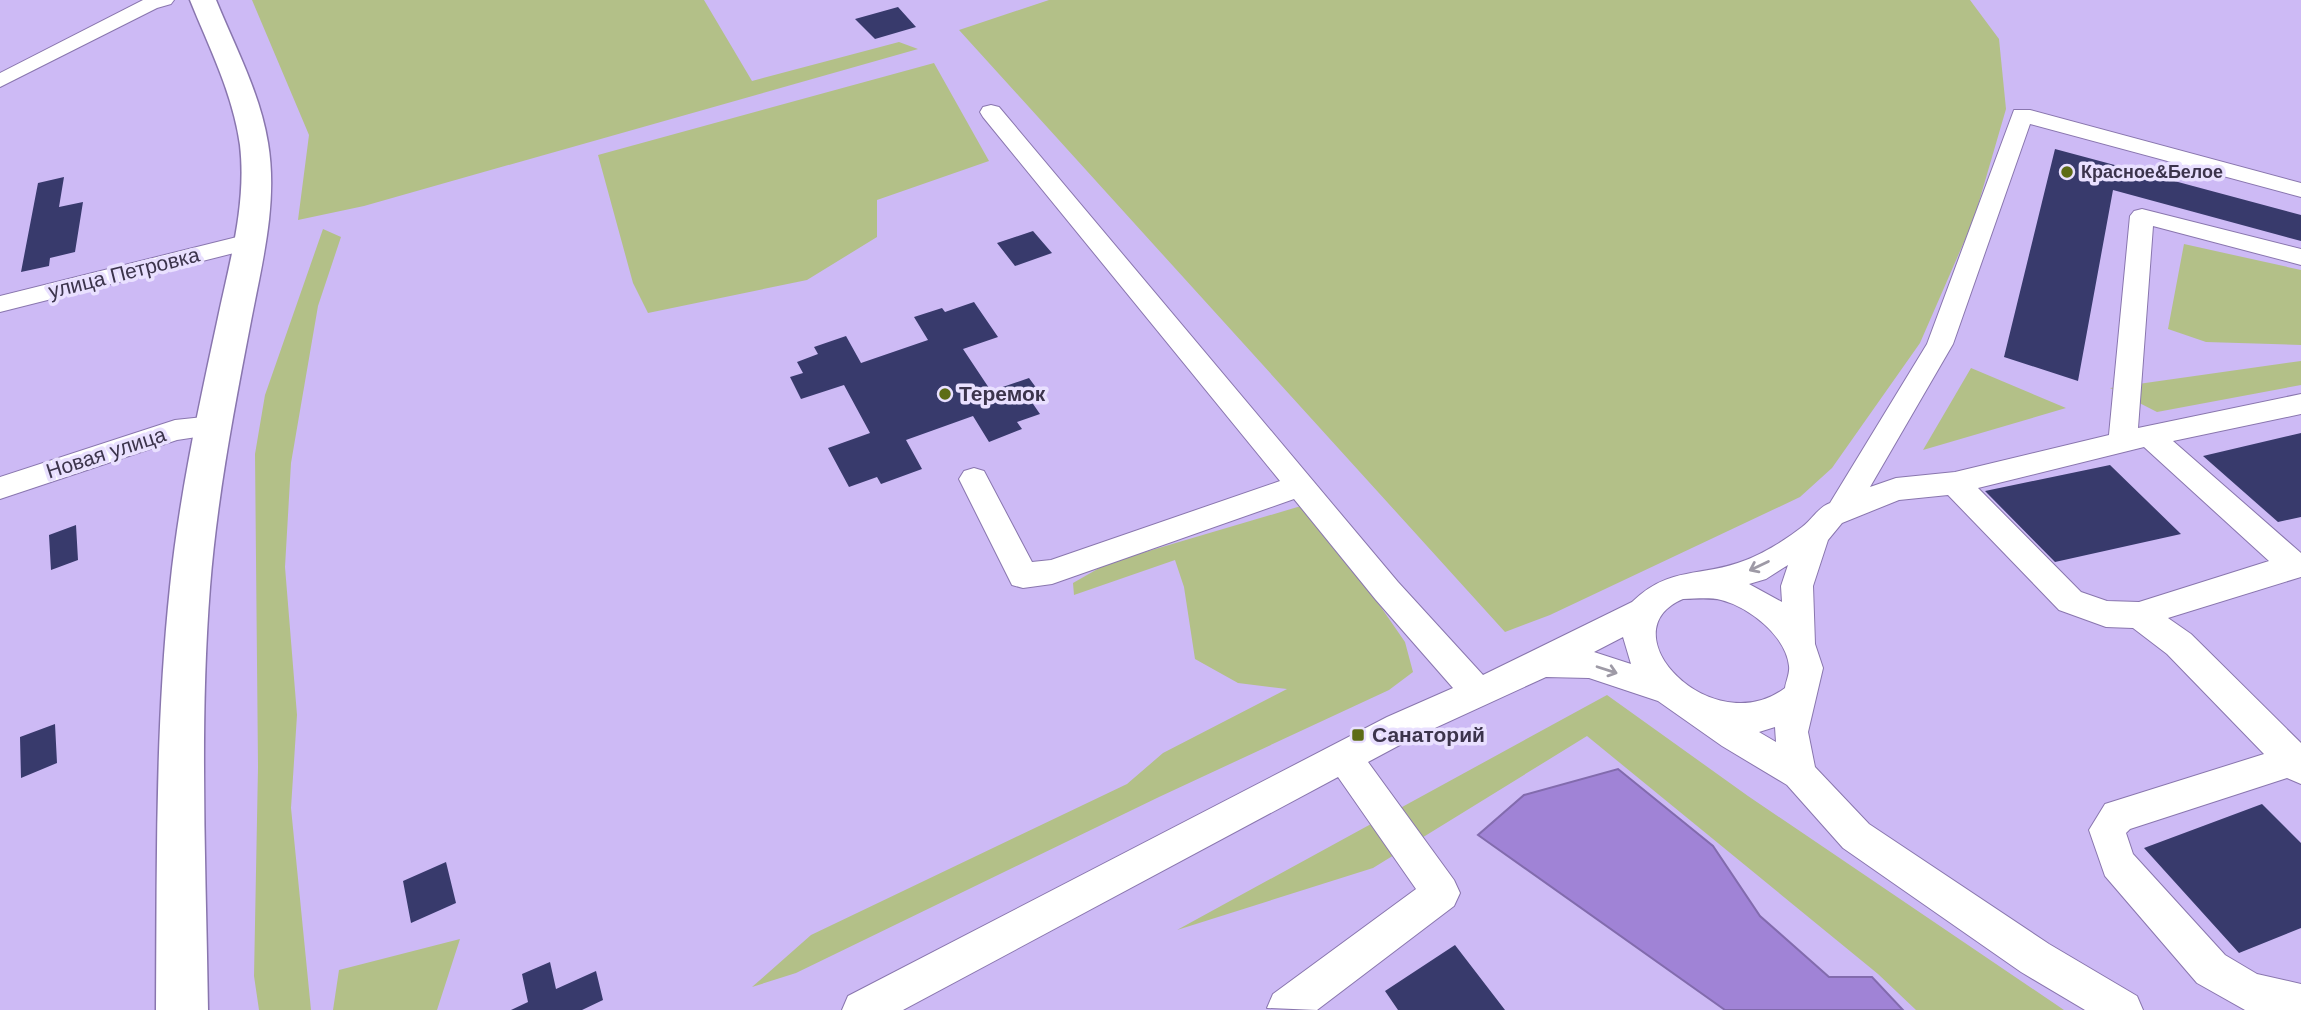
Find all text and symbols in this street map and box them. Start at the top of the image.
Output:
place label: Красное&Белое [2081,162,2223,182]
marker: Красное&Белое [2059,164,2075,180]
street label: улица Петровка [46,243,202,302]
place label: Теремок [959,382,1046,405]
marker: Теремок [937,386,953,402]
street label: Новая улица [43,422,169,483]
one-way arrow [1750,560,1770,574]
one-way arrow [1596,665,1618,677]
place label: Санаторий [1372,723,1485,746]
marker: Санаторий [1350,727,1366,743]

